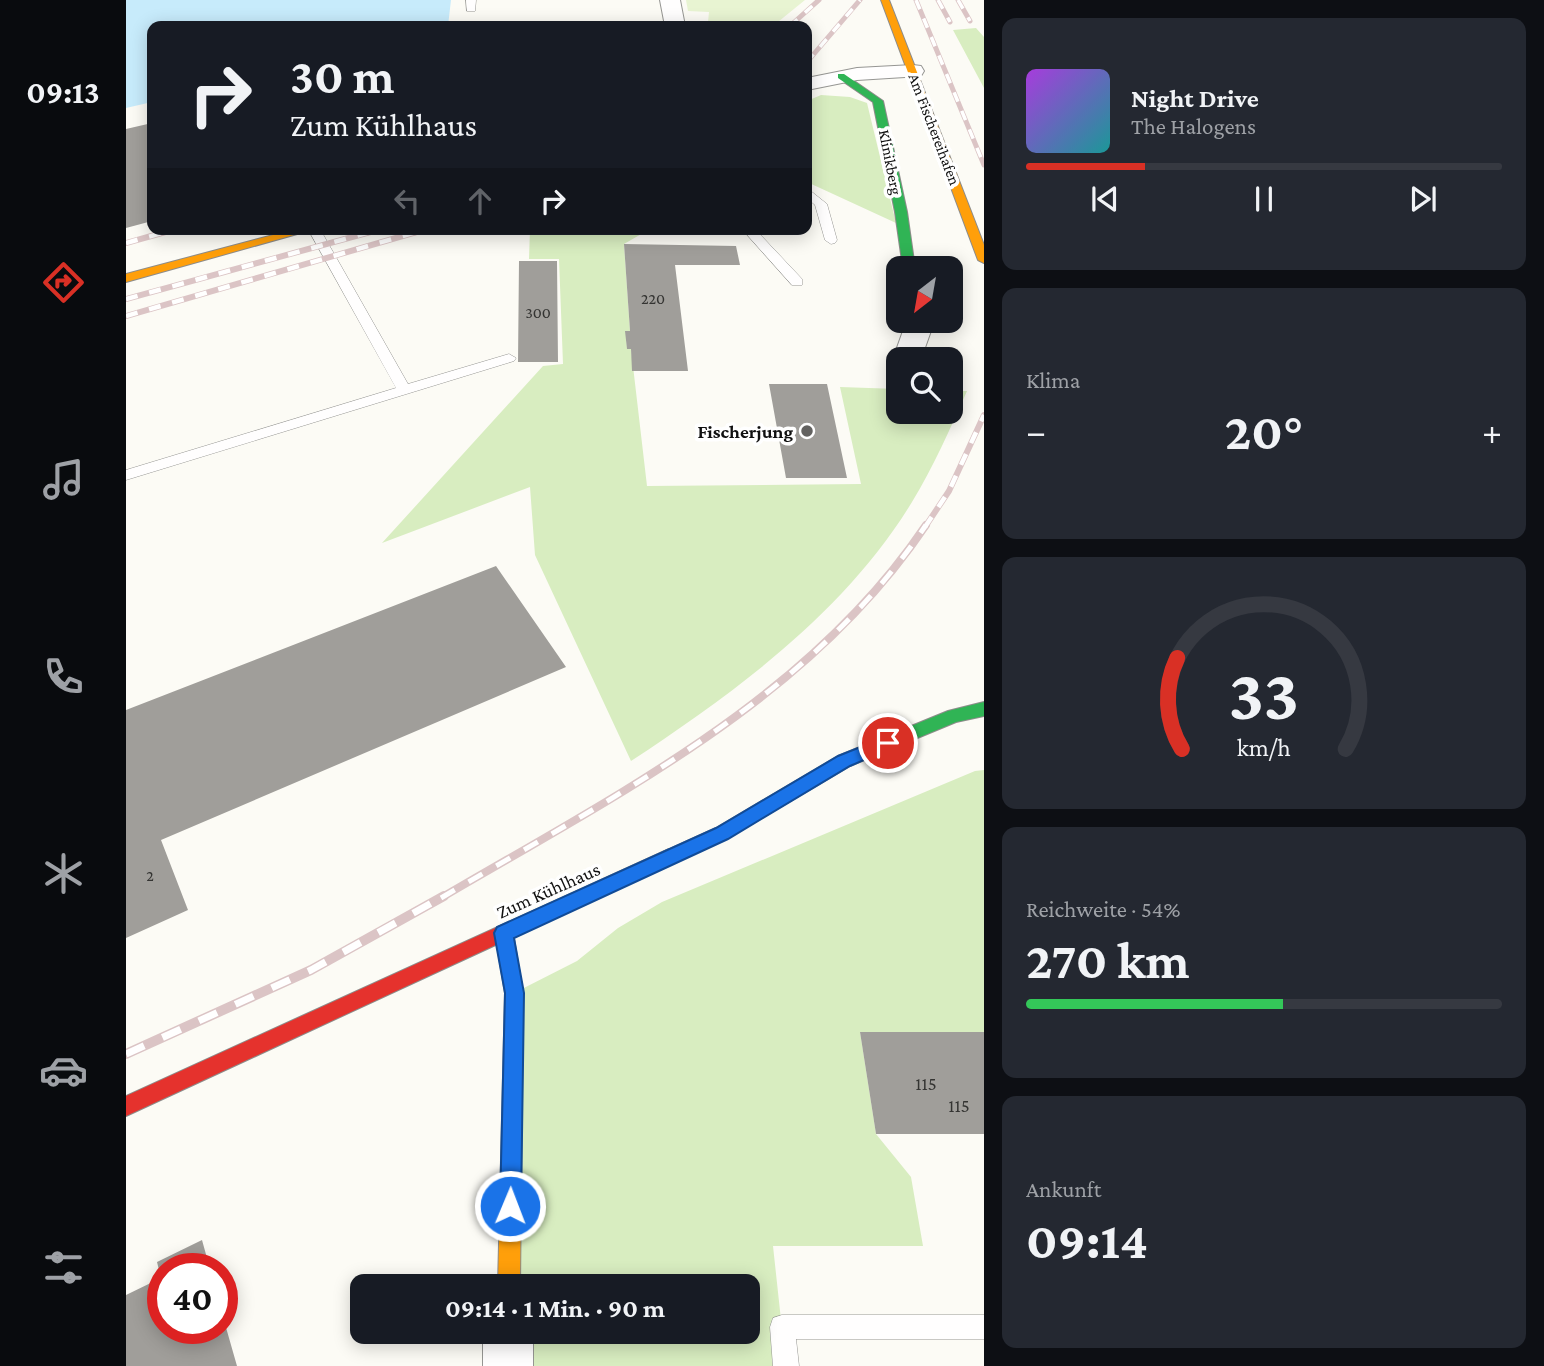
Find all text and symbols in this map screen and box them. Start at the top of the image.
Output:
icon: right [175,49,266,140]
text: 30 m [290,49,395,104]
street label: Am Fischereihafen [905,71,964,188]
text: 09:13 [26,74,100,110]
text: Night Drive [1131,84,1259,113]
text: Zum Kühlhaus [290,107,477,143]
text: The Halogens [1131,113,1256,139]
street label: Klinikberg [875,128,905,197]
icon: previous [1086,180,1124,218]
icon: pause [1245,180,1283,218]
icon: next [1404,180,1442,218]
icon: left [388,182,426,220]
icon: ahead [461,182,499,220]
icon: right [534,182,572,220]
north arrow [886,256,962,332]
map controls [886,256,963,424]
icon: directions [39,258,88,307]
house number: 220 [641,290,665,307]
house number: 300 [525,304,551,321]
button: search [886,347,963,424]
text: Klima [1026,367,1080,393]
text: 20° [1225,402,1303,460]
text: − [1026,410,1046,452]
text: + [1482,410,1502,452]
place label: Fischerjung [698,421,793,443]
marker: Fischerjung [799,423,815,439]
icon: music [39,455,88,504]
icon: phone [39,652,88,701]
text: 33 [1229,654,1299,735]
pin [858,713,918,773]
icon: arrive [869,724,907,762]
text: km/h [1237,734,1291,761]
icon: climate [39,849,88,898]
street label: Zum Kühlhaus [493,858,603,923]
house number: 2 [146,867,154,884]
text: Reichweite · 54% [1026,896,1180,922]
text: 270 km [1026,931,1190,989]
icon: car [39,1046,88,1095]
house number: 115 [915,1073,937,1094]
house number: 115 [948,1095,970,1116]
position arrow [473,1169,547,1243]
text: Ankunft [1026,1176,1101,1202]
text: 09:14 [1026,1211,1148,1269]
icon: filters [39,1243,88,1292]
speed limit sign: 40 [147,1253,238,1344]
text: 09:14 · 1 Min. · 90 m [445,1294,665,1323]

